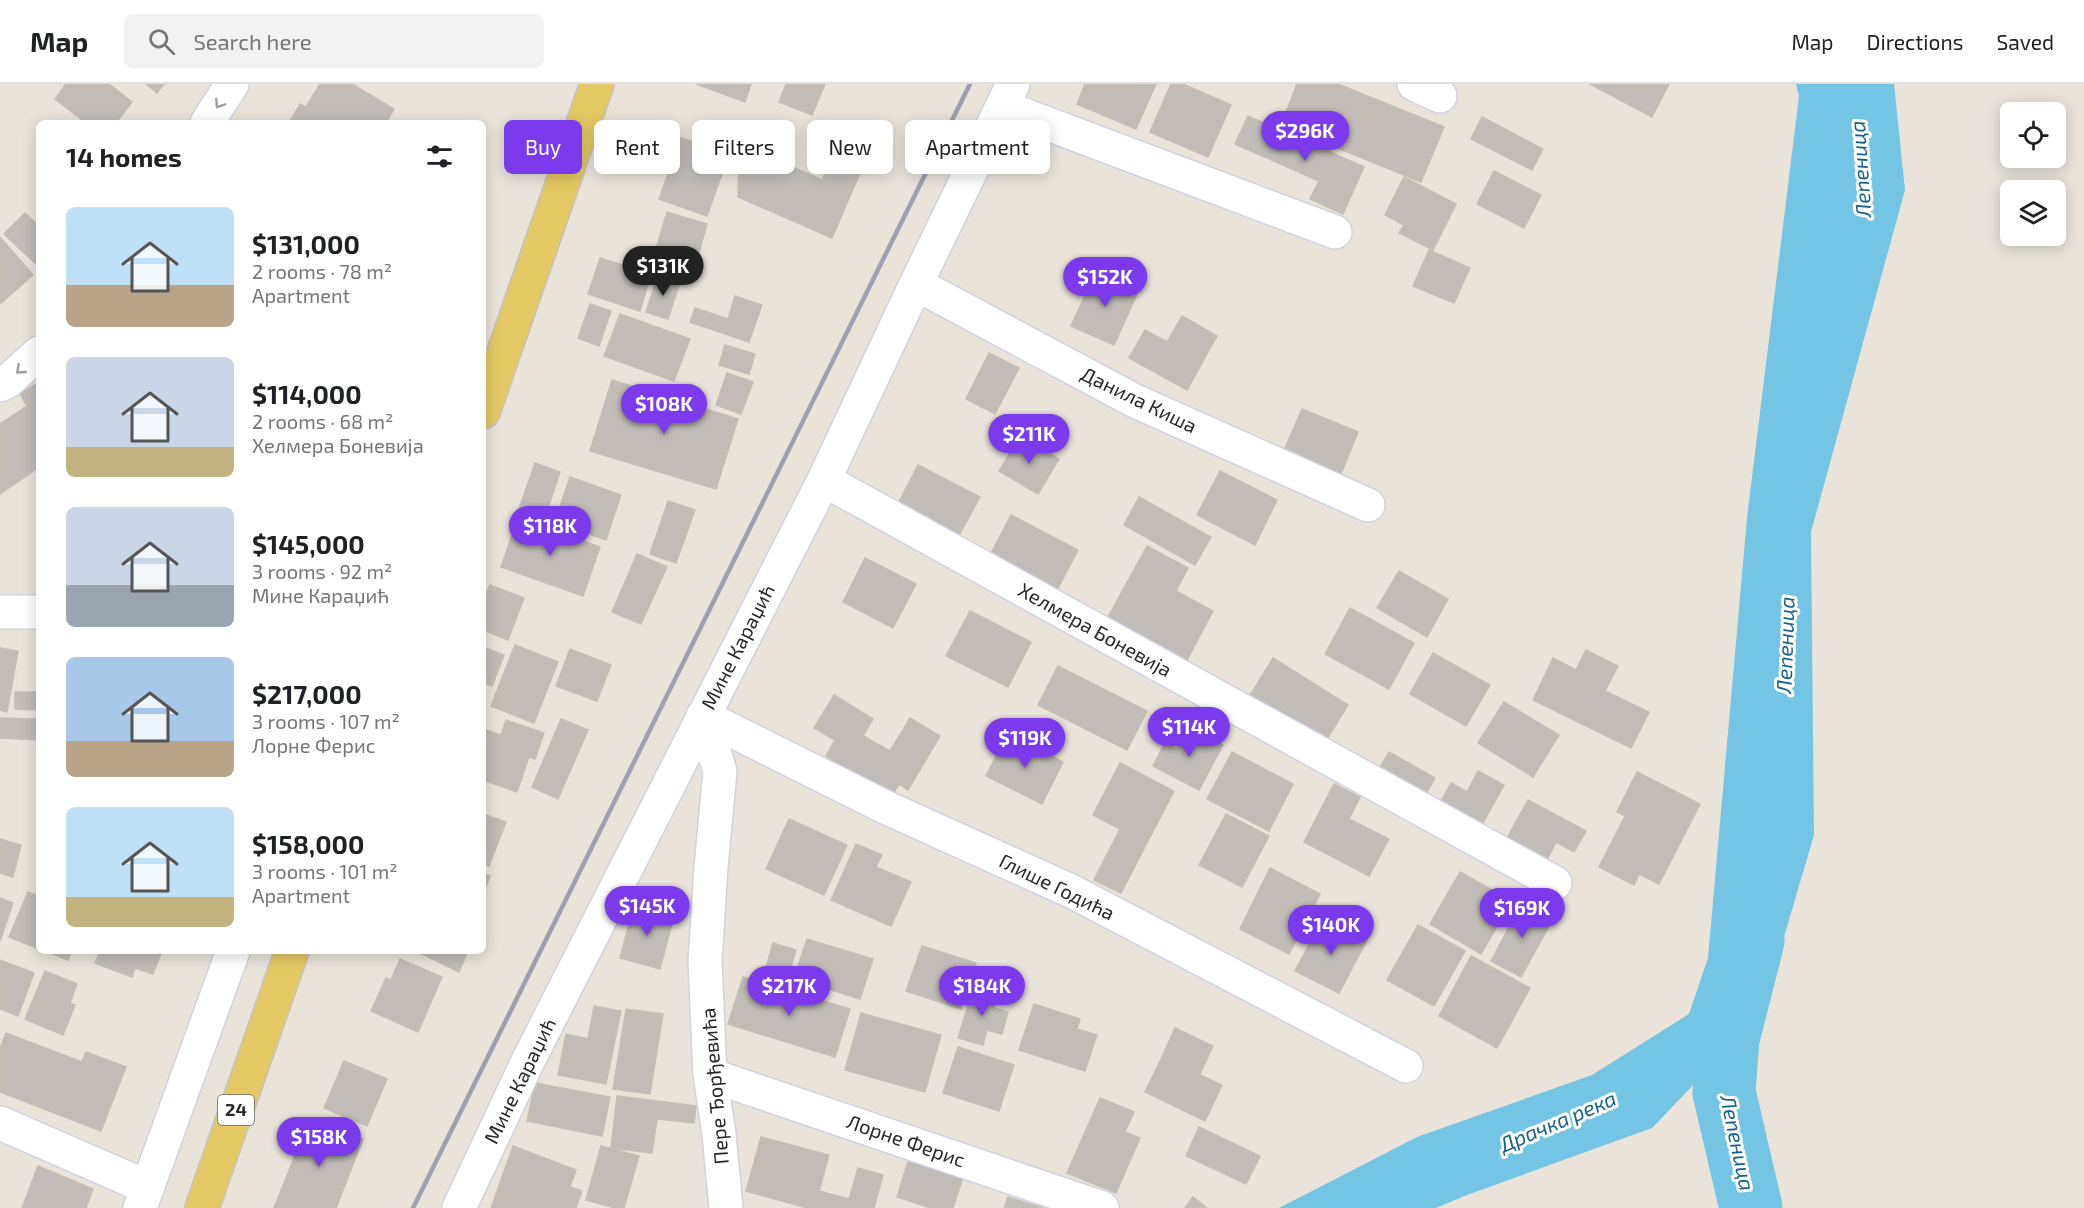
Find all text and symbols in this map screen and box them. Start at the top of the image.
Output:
search box [124,14,544,68]
text: Map [30,24,88,58]
icon: search [145,25,178,58]
text: Search here [193,28,312,54]
text: Map [1791,29,1834,54]
text: Directions [1867,29,1963,54]
text: Saved [1996,29,2054,54]
one-way arrow [215,97,226,108]
map controls [2000,102,2066,246]
button: locate [2000,102,2066,168]
pin: $296K [1263,111,1347,162]
text: $296K [1275,118,1335,142]
chip: Buy [504,120,582,174]
chip: Rent [594,120,680,174]
chip: Filters [692,120,795,174]
chip: New [807,120,893,174]
chip: Apartment [905,120,1050,174]
water label: Лепеница [1844,120,1875,219]
icon: filters [423,140,456,173]
text: 14 homes [66,141,182,172]
button: layers [2000,180,2066,246]
text: $131,000 [252,228,360,259]
icon: home [114,231,186,303]
pin: $131K [621,246,705,297]
text: $131K [637,253,689,277]
pin: $152K [1063,257,1147,308]
text: 2 rooms · 78 m² [252,259,392,283]
text: $152K [1077,264,1133,288]
text: Apartment [252,283,350,307]
street label: Данила Киша [1078,361,1201,437]
one-way arrow [16,363,27,374]
text: $114,000 [252,378,362,409]
icon: home [114,381,186,453]
pin: $108K [622,384,706,435]
text: $108K [635,391,693,415]
text: 2 rooms · 68 m² [252,409,393,433]
pin: $211K [987,414,1071,465]
text: $211K [1002,421,1056,445]
text: Хелмера Боневија [252,433,424,457]
pin: $118K [508,506,592,557]
text: $118K [523,513,577,537]
text: $145,000 [252,528,365,559]
icon: home [114,531,186,603]
text: 3 rooms · 92 m² [252,559,392,583]
street label: Хелмера Боневија [1015,577,1176,681]
street label: Мине Караџић [695,580,779,713]
text: Мине Караџић [252,583,389,607]
water label: Лепеница [1770,596,1799,695]
text: $217,000 [252,678,362,709]
icon: home [114,681,186,753]
pin: $114K [1147,707,1231,758]
text: 3 rooms · 107 m² [252,709,400,733]
text: $114K [1162,714,1216,738]
pin: $119K [983,718,1067,769]
text: $119K [998,725,1052,749]
text: Лорне Ферис [252,733,375,757]
text: $158,000 [252,828,364,859]
icon: home [114,831,186,903]
street label: Глише Годића [996,848,1119,924]
text: 3 rooms · 101 m² [252,859,398,883]
text: Apartment [252,883,350,907]
pin: $145K [605,886,689,937]
pin: $169K [1480,888,1564,939]
text: $145K [619,893,675,917]
text: $169K [1494,895,1550,919]
pin: $140K [1289,905,1373,956]
text: $140K [1302,912,1360,936]
pin: $217K [747,966,831,1017]
pin: $184K [940,966,1024,1017]
text: $217K [761,973,817,997]
text: $184K [953,973,1011,997]
street label: Пере Ђорђевића [695,1007,734,1165]
street label: Мине Караџић [478,1014,560,1147]
water label: Драчка река [1494,1085,1620,1157]
water label: Лепеница [1716,1092,1761,1193]
road number: 24 [218,1095,254,1125]
street label: Лорне Ферис [844,1109,969,1172]
pin: $158K [277,1117,361,1168]
text: $158K [291,1124,347,1148]

